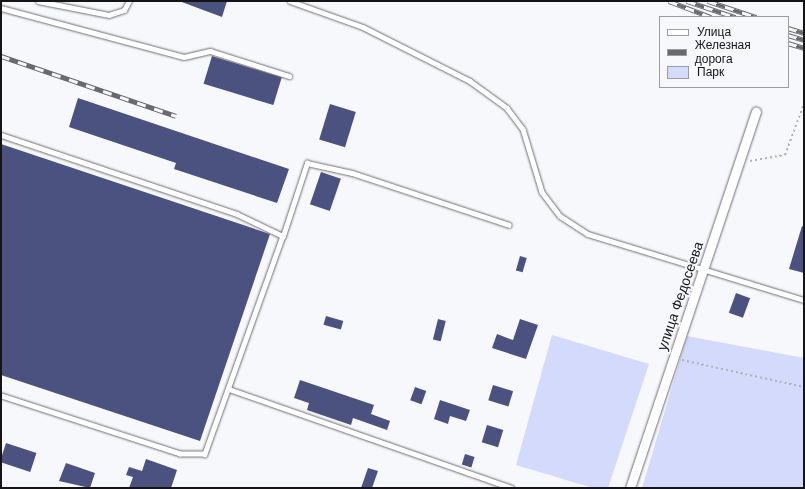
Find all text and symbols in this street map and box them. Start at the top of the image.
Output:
legend [659,16,789,88]
text: Улица [697,25,731,39]
text: Железная дорога [695,38,751,66]
text: Парк [697,65,724,79]
street label: улица Федосеева [653,239,707,353]

